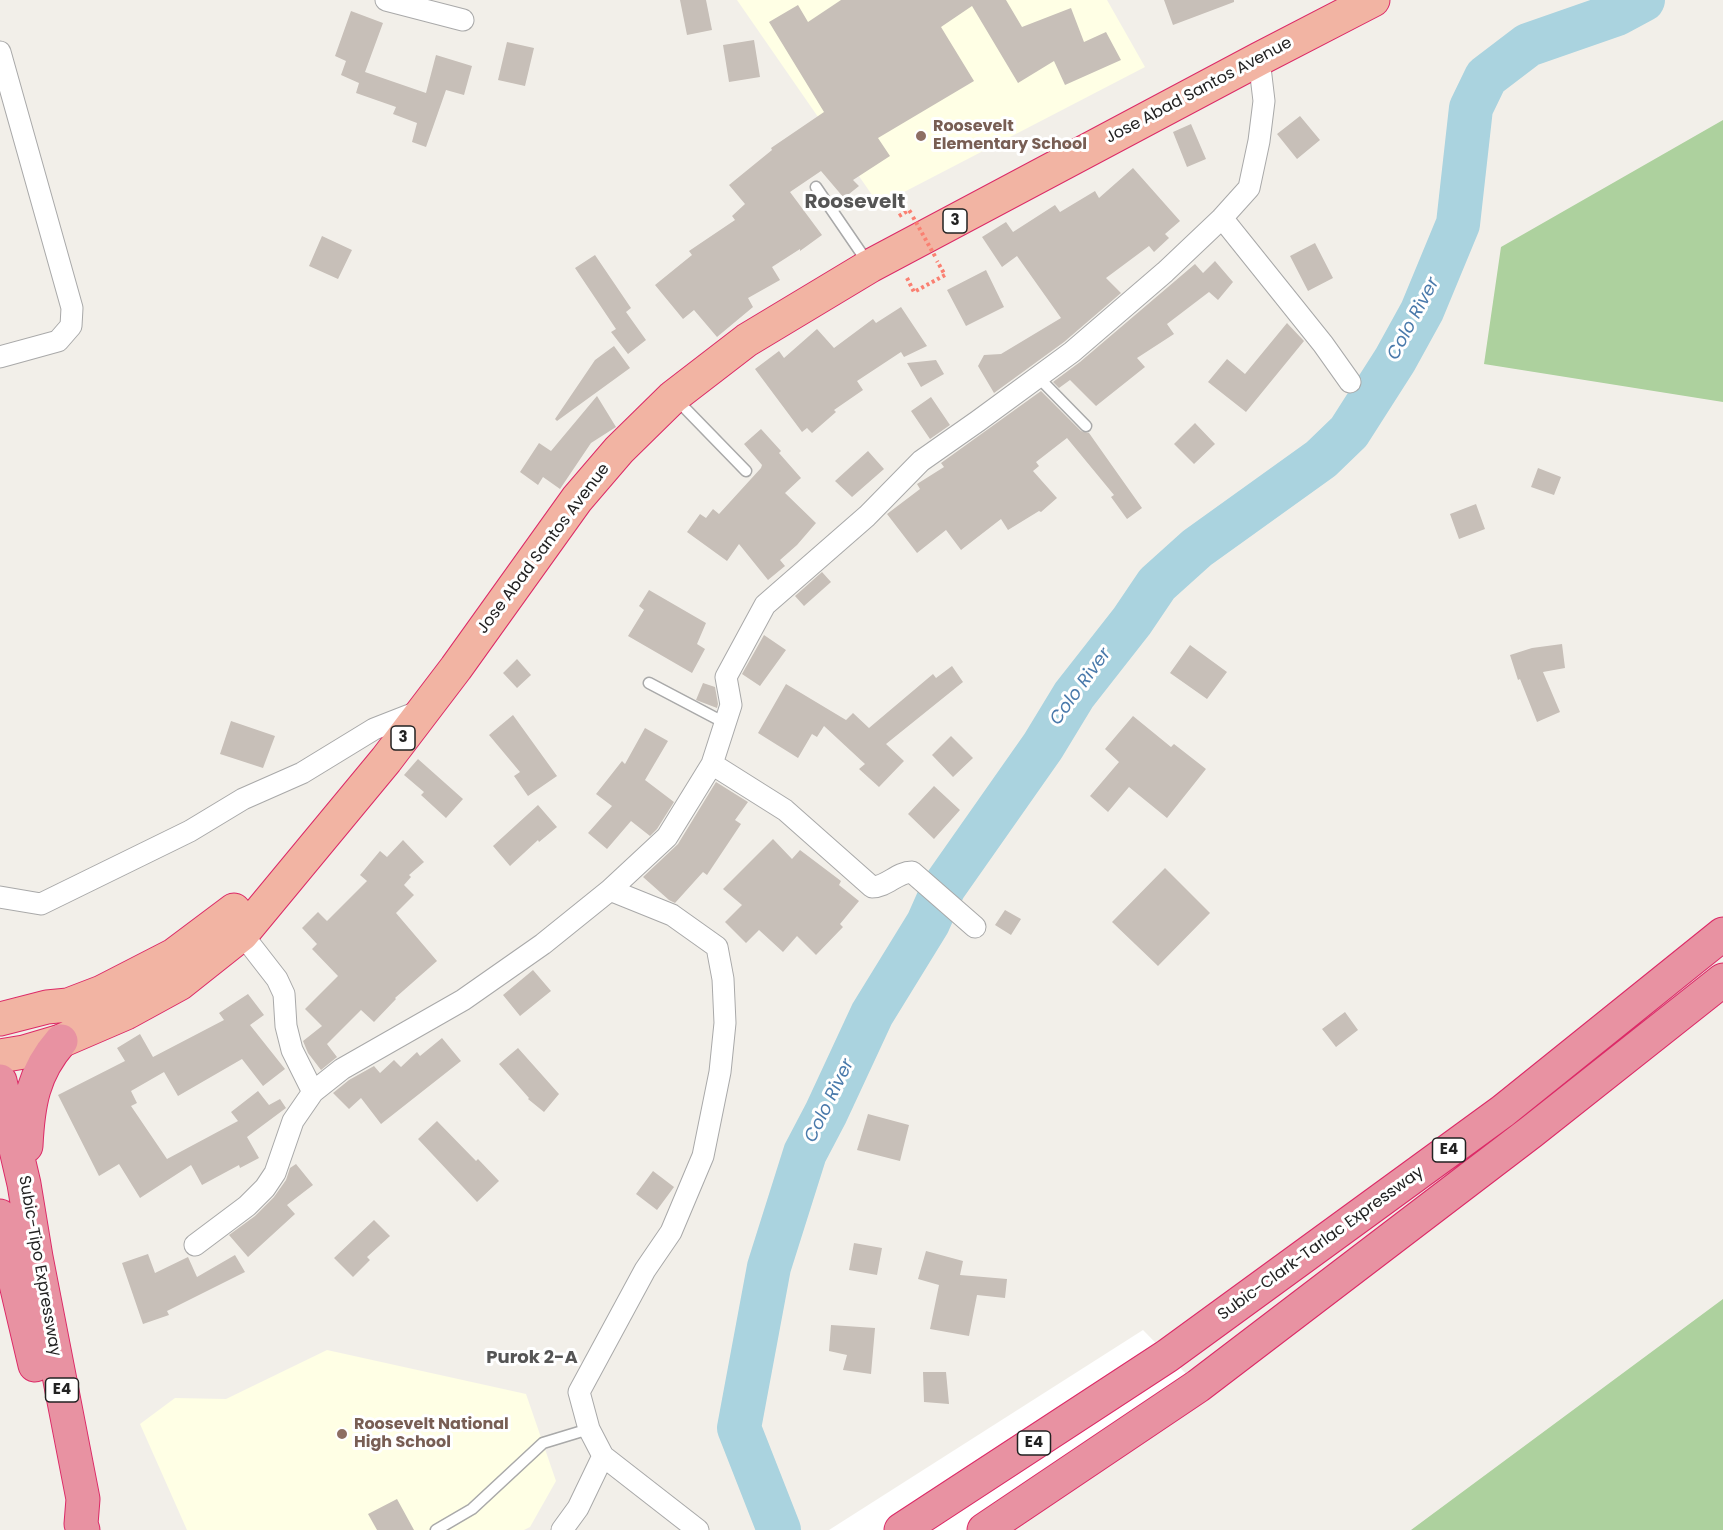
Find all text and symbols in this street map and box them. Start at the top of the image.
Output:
street label: Jose Abad Santos Avenue [1103,34,1295,148]
place label: Roosevelt Elementary School [933,117,1087,155]
marker: Roosevelt Elementary School [914,129,928,143]
district label: Roosevelt [805,191,905,215]
road number: 3 [943,209,967,233]
water label: Colo River [1383,274,1445,364]
street label: Jose Abad Santos Avenue [474,460,614,638]
water label: Colo River [1046,644,1116,730]
road number: 3 [391,726,415,750]
water label: Colo River [801,1056,859,1146]
road number: E4 [1432,1138,1466,1162]
street label: Subic-Clark-Tarlac Expressway [1214,1163,1428,1325]
street label: Subic-Tipo Expressway [14,1174,64,1358]
district label: Purok 2-A [486,1347,578,1369]
road number: E4 [46,1378,78,1402]
place label: Roosevelt National High School [354,1415,509,1453]
marker: Roosevelt National High School [335,1427,349,1441]
road number: E4 [1018,1431,1050,1455]

